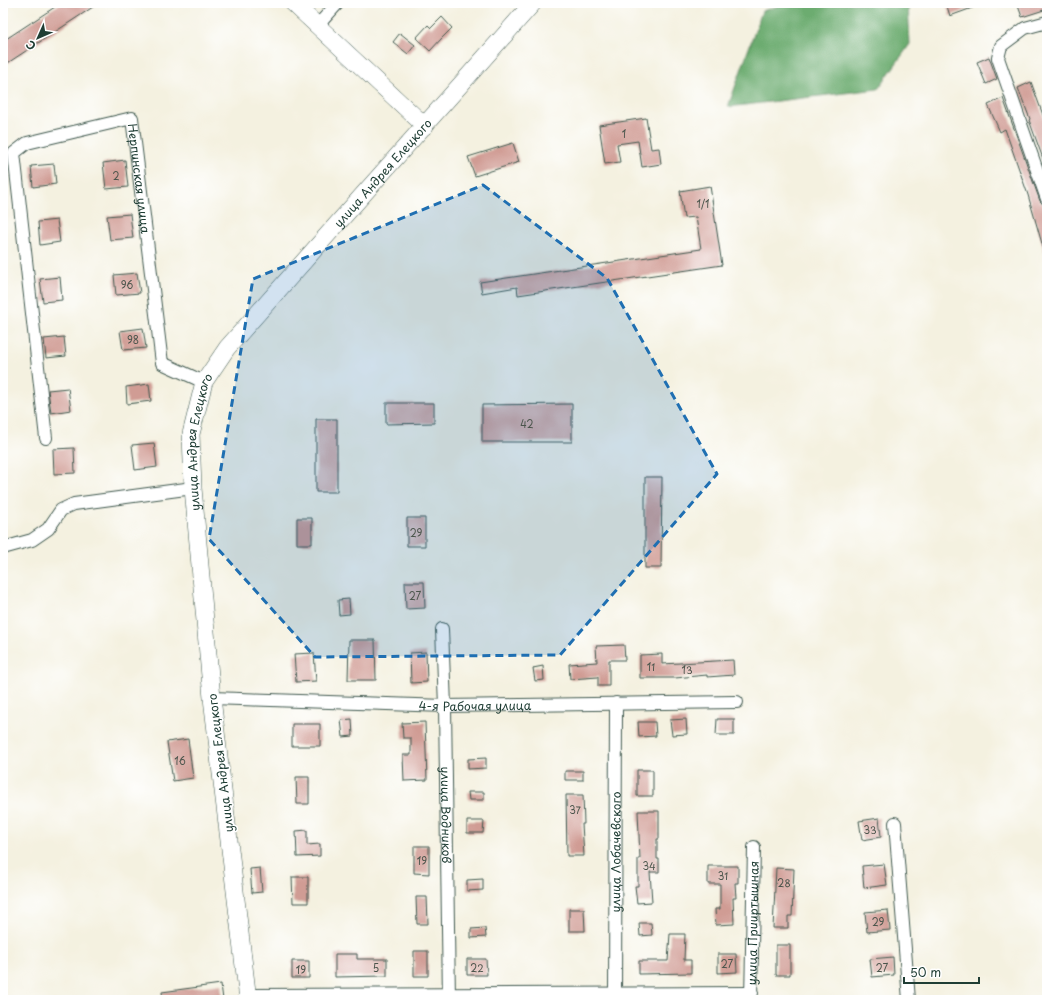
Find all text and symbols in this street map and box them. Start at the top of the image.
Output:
north arrow [18,18,58,58]
text: С [22,36,40,54]
street label: улица Андрея Елецкого [329,114,436,231]
street label: Нерпинская улица [124,122,155,235]
house number: 1 [622,126,626,141]
house number: 2 [112,168,120,183]
house number: 1/1 [696,196,710,211]
house number: 96 [121,277,133,292]
house number: 98 [127,332,139,347]
street label: улица Андрея Елецкого [182,369,217,512]
house number: 42 [520,416,534,431]
house number: 29 [410,525,423,540]
house number: 27 [409,588,422,603]
house number: 11 [647,659,655,674]
house number: 13 [681,662,693,677]
street label: улица Андрея Елецкого [203,692,237,834]
street label: 4-я Рабочая улица [418,696,532,715]
house number: 16 [174,753,186,768]
street label: улица Водников [437,766,456,864]
street label: улица Лобачевского [606,791,625,913]
house number: 37 [569,802,582,817]
house number: 33 [863,822,877,837]
house number: 19 [417,853,427,868]
house number: 34 [642,858,656,873]
street label: улица Прииртышная [742,861,763,985]
house number: 31 [718,868,728,883]
house number: 28 [777,875,791,890]
house number: 29 [872,914,885,929]
house number: 27 [721,956,734,971]
scale bar [904,959,979,985]
house number: 5 [373,960,379,975]
house number: 22 [470,960,484,975]
house number: 27 [876,960,889,975]
house number: 19 [296,962,306,977]
text: 50 m [910,963,941,981]

